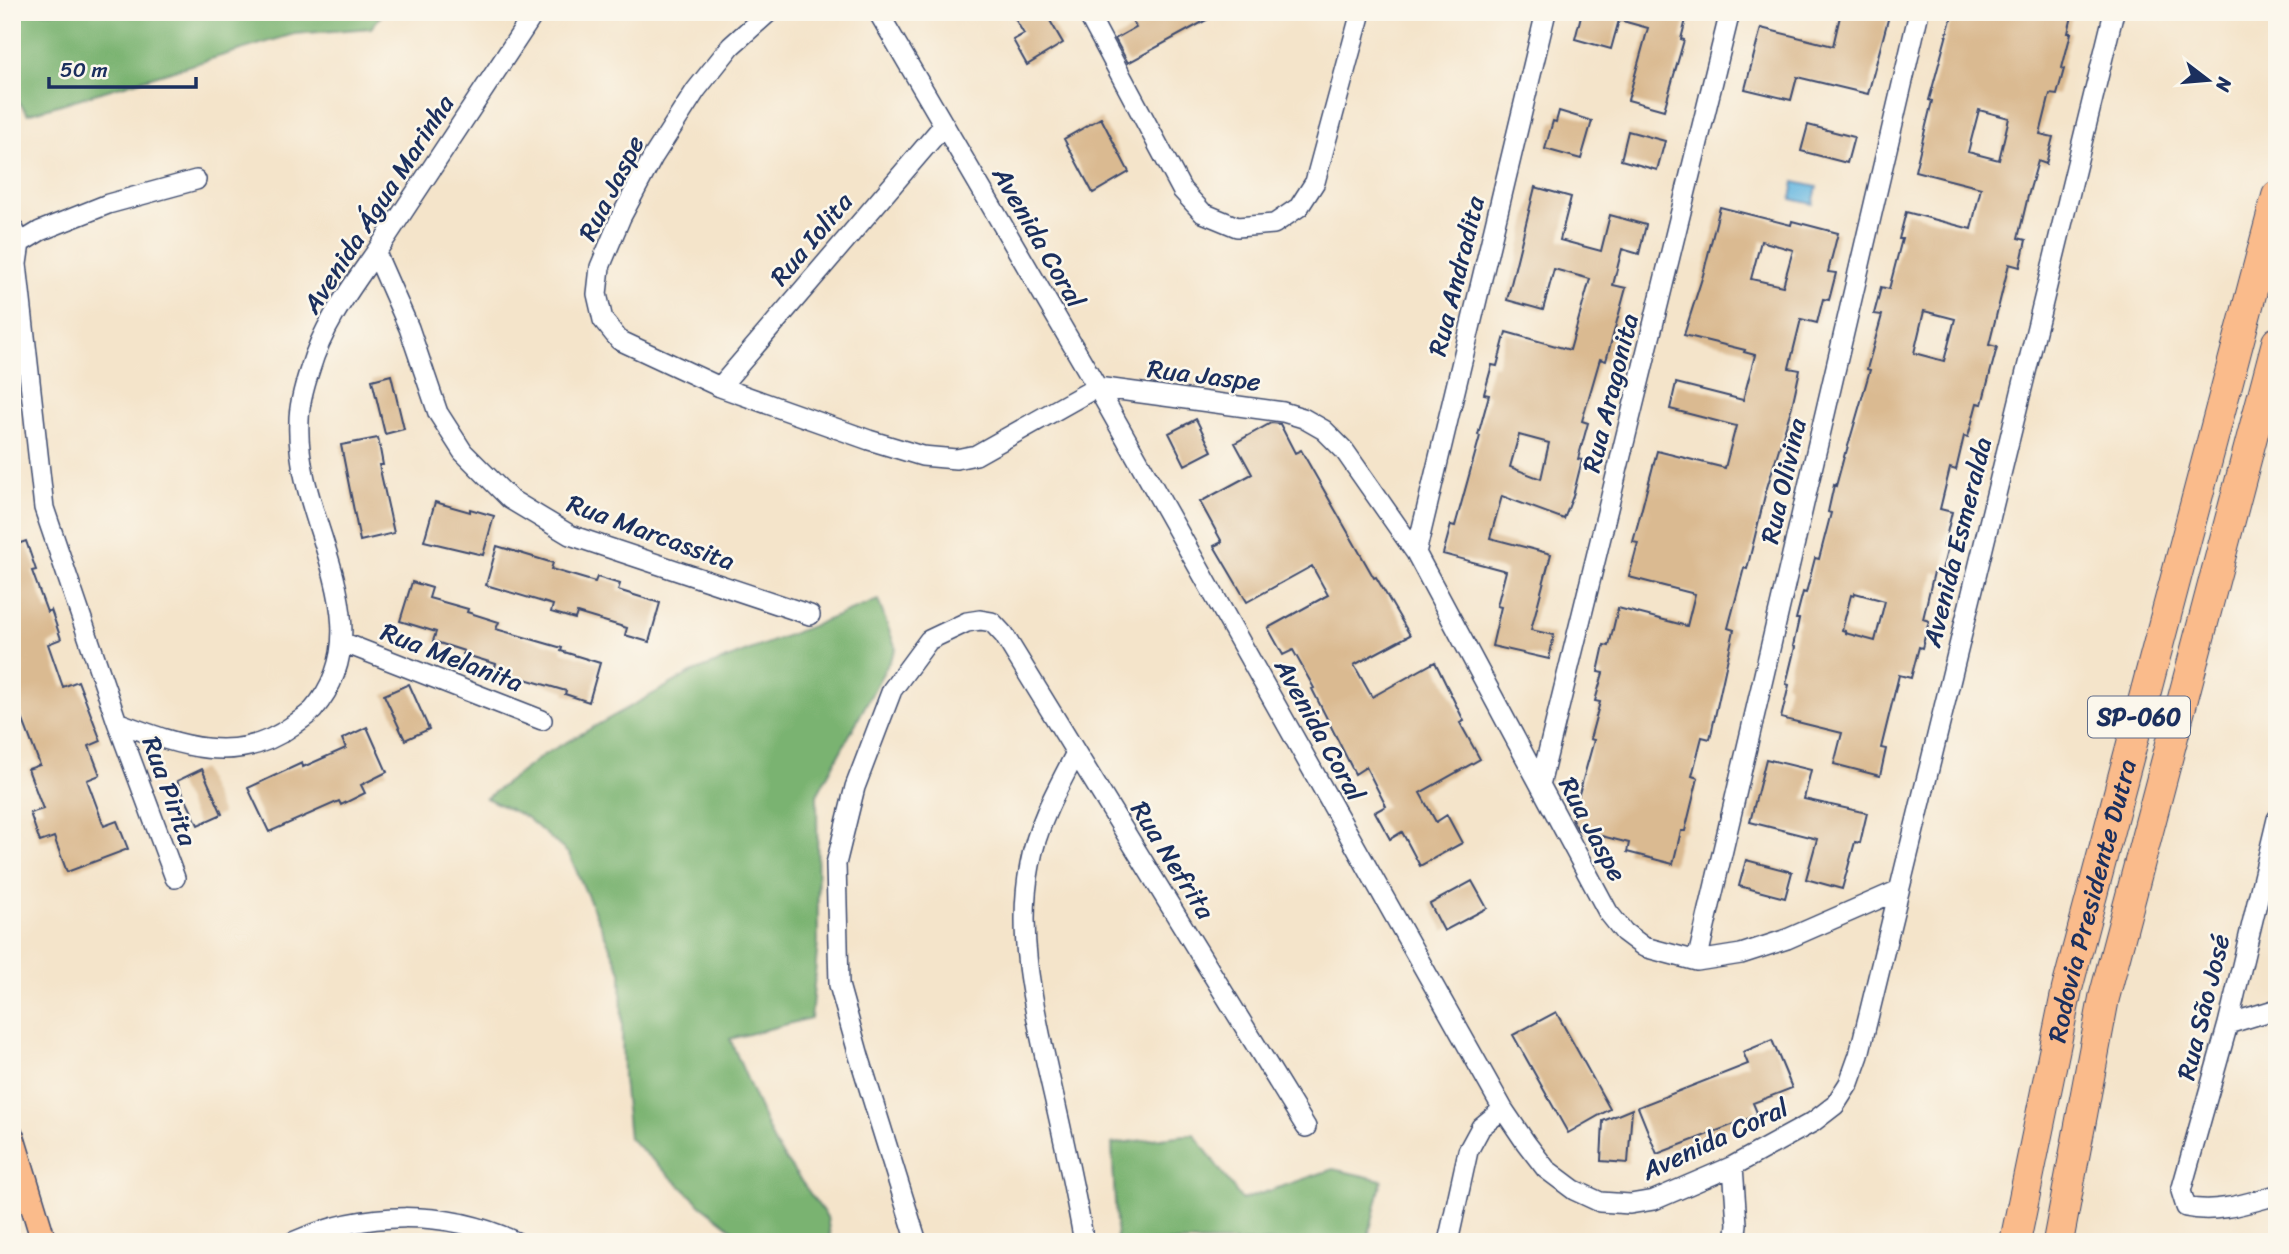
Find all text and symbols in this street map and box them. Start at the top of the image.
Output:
scale bar [49,46,196,90]
north arrow [2174,46,2244,116]
text: 50 m [60,51,108,89]
text: N [2206,73,2242,96]
street label: Avenida Água Marinha [289,84,467,324]
street label: Rua Jaspe [565,127,657,249]
street label: Avenida Coral [979,156,1099,317]
street label: Rua Iolita [757,181,865,297]
street label: Rua Andradita [1414,190,1498,361]
street label: Rua Aragonita [1568,309,1652,477]
street label: Rua Jaspe [1145,345,1263,405]
street label: Rua Olivina [1746,413,1820,548]
street label: Avenida Esmeralda [1908,432,2005,653]
street label: Rua Marcassita [561,480,741,584]
street label: Rua Melanita [374,609,530,705]
street label: Avenida Coral [1261,649,1379,811]
road number: SP-060 [2088,696,2190,738]
street label: Rua Pirita [129,729,211,853]
street label: Rodovia Presidente Dutra [2034,754,2150,1047]
street label: Rua Jaspe [1546,768,1640,890]
street label: Rua Nefrita [1118,791,1228,929]
street label: Rua São José [2163,929,2243,1085]
street label: Avenida Coral [1633,1085,1797,1194]

